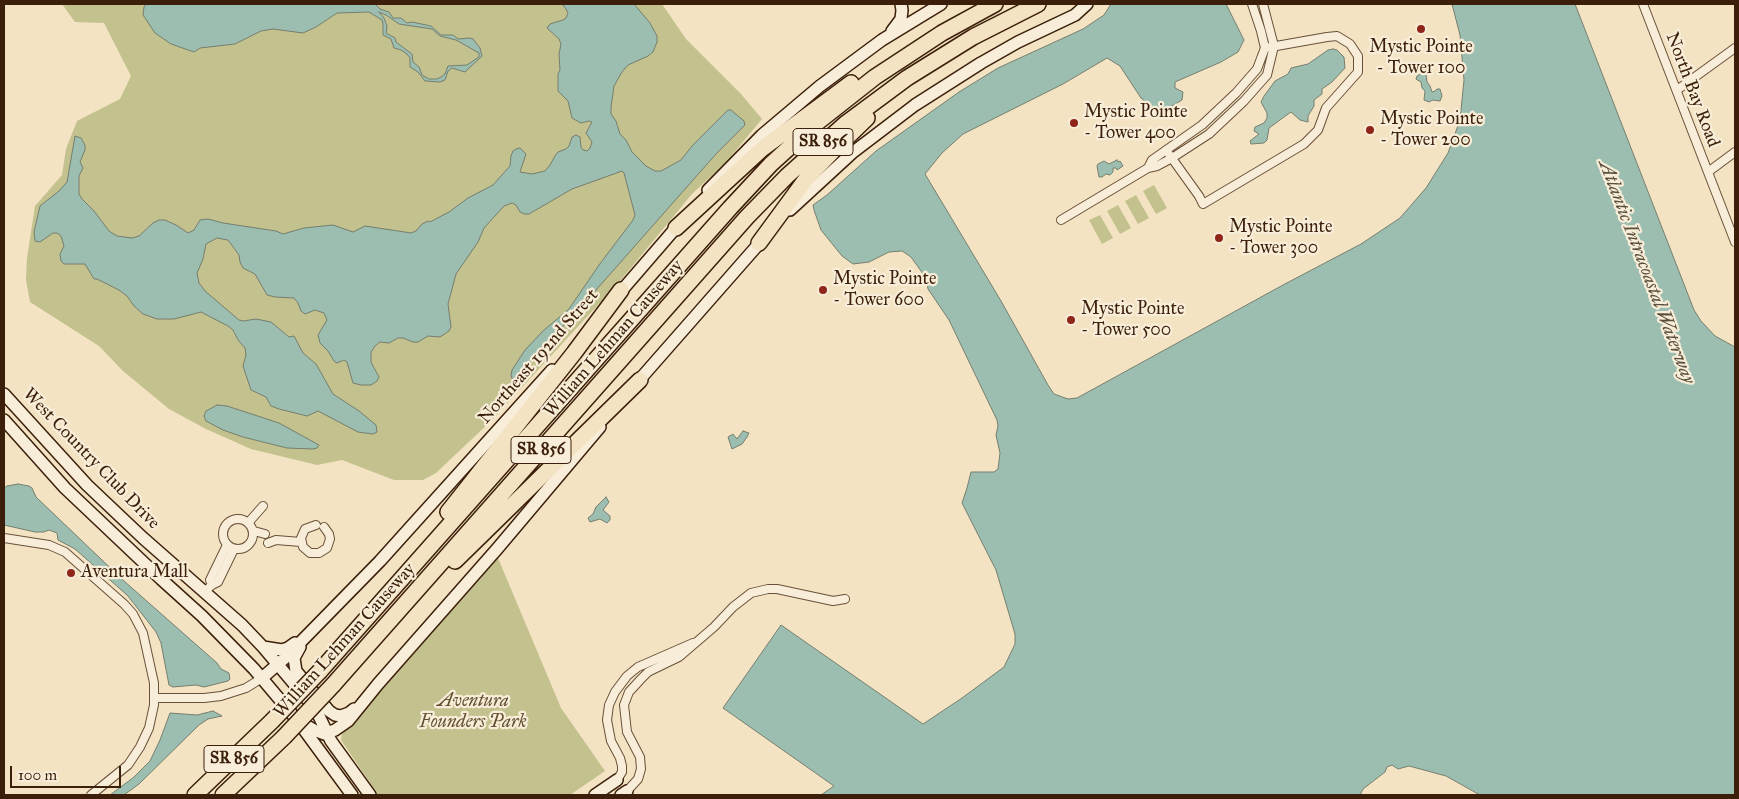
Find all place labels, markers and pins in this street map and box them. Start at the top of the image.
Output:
marker: Mystic Pointe - Tower 100 [1415,23,1427,35]
place label: Mystic Pointe - Tower 100 [1369,37,1473,80]
place label: Mystic Pointe - Tower 400 [1084,102,1187,144]
place label: Mystic Pointe - Tower 200 [1380,109,1483,152]
marker: Mystic Pointe - Tower 400 [1068,117,1080,129]
marker: Mystic Pointe - Tower 200 [1364,124,1376,136]
place label: Mystic Pointe - Tower 300 [1229,217,1332,260]
marker: Mystic Pointe - Tower 300 [1213,232,1225,244]
place label: Mystic Pointe - Tower 600 [833,269,936,312]
marker: Mystic Pointe - Tower 600 [817,284,829,296]
place label: Mystic Pointe - Tower 500 [1081,299,1184,342]
marker: Mystic Pointe - Tower 500 [1065,314,1077,326]
place label: Aventura Mall [81,562,188,584]
marker: Aventura Mall [65,567,77,579]

